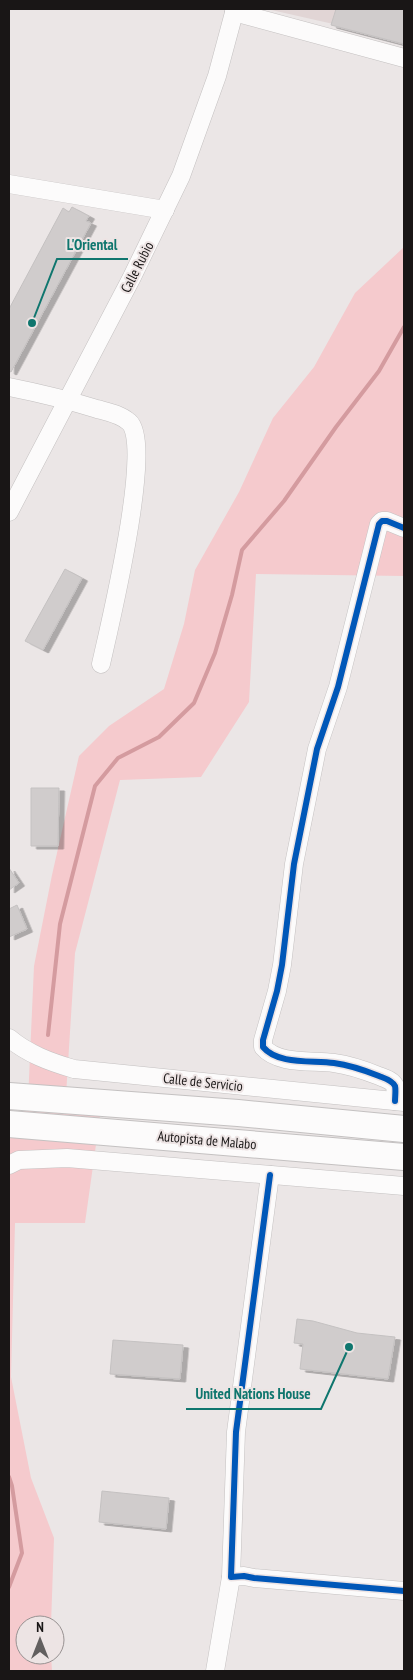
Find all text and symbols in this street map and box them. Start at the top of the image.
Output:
callout: L'Oriental [57,229,128,259]
text: L'Oriental [67,235,118,254]
street label: Calle Rubio [116,238,158,296]
street label: Calle de Servicio [162,1069,244,1095]
street label: Autopista de Malabo [157,1127,257,1153]
callout: United Nations House [186,1379,321,1409]
text: United Nations House [195,1384,311,1403]
north arrow [15,1615,65,1665]
text: N [36,1618,44,1636]

